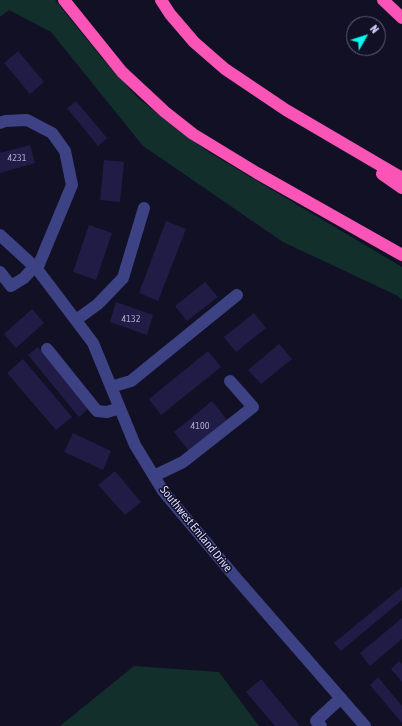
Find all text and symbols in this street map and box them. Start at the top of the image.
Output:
north arrow [346,16,386,56]
text: N [368,23,381,35]
house number: 4231 [8,152,26,164]
house number: 4132 [122,313,140,325]
house number: 4100 [191,420,209,432]
street label: Southwest Emland Drive [157,483,235,575]

